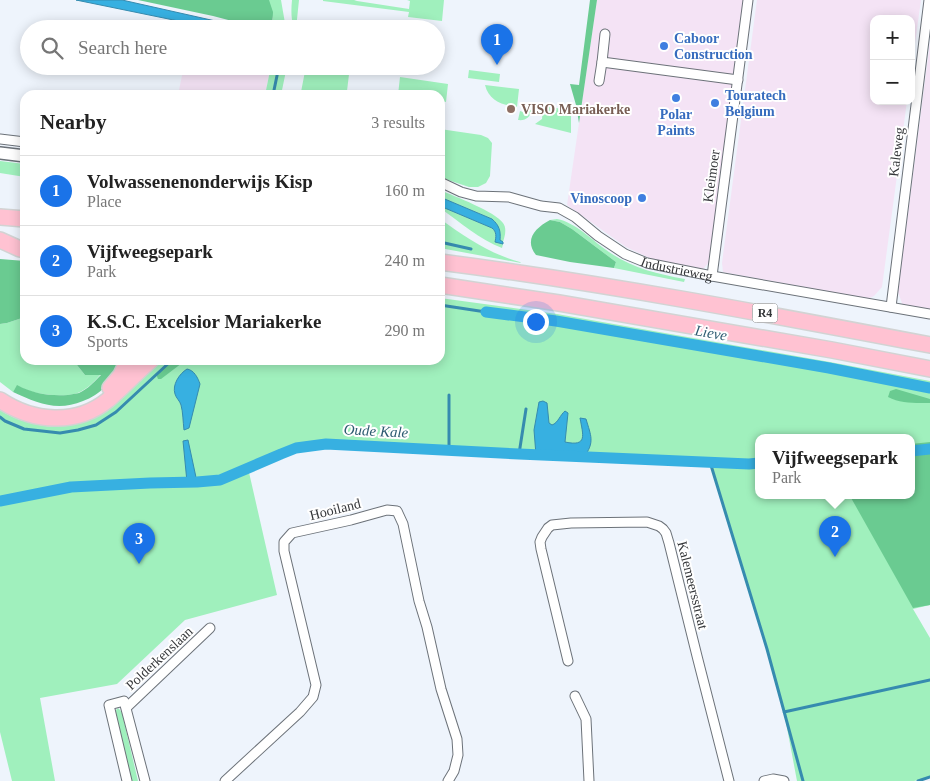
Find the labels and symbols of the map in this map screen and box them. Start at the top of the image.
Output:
pin: 1 [481,24,513,65]
place label: Caboor Construction [674,31,753,62]
marker: Caboor Construction [658,40,670,52]
place label: Touratech Belgium [725,88,786,119]
marker: Polar Paints [670,92,682,104]
marker: Touratech Belgium [709,97,721,109]
place label: VISO Mariakerke [521,102,630,117]
marker: VISO Mariakerke [505,103,517,115]
place label: Polar Paints [657,107,695,138]
street label: Kaleweg [886,126,907,178]
street label: Kleimoer [700,149,723,203]
place label: Vinoscoop [570,191,632,206]
marker: Vinoscoop [636,192,648,204]
street label: Industrieweg [638,254,714,284]
road number: R4 [752,304,778,322]
your location [523,309,549,335]
water label: Lieve [693,322,729,344]
water label: Oude Kale [343,421,409,441]
street label: Hooiland [308,496,362,523]
pin: 2 [819,516,851,557]
pin: 3 [123,523,155,564]
street label: Kalemeersstraat [674,540,711,631]
street label: Polderkenslaan [123,624,196,693]

